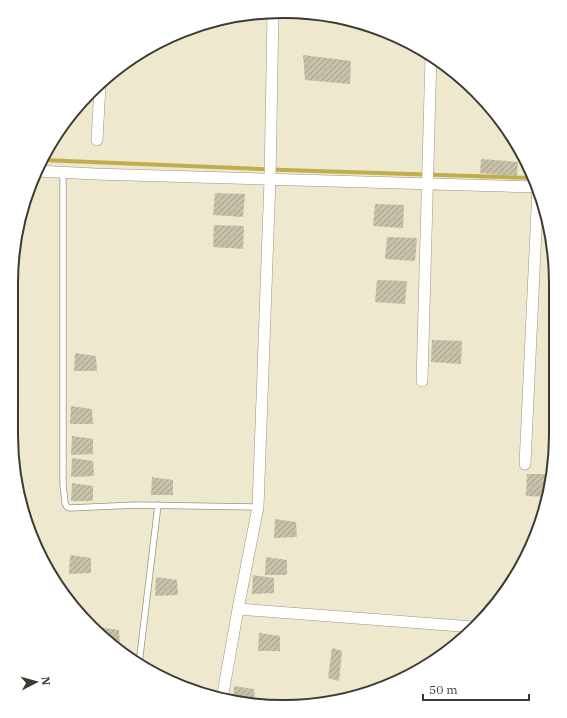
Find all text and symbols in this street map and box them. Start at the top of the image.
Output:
north arrow [16,662,56,702]
text: N [39,676,53,686]
scale bar [423,676,529,702]
text: 50 m [429,682,458,697]

